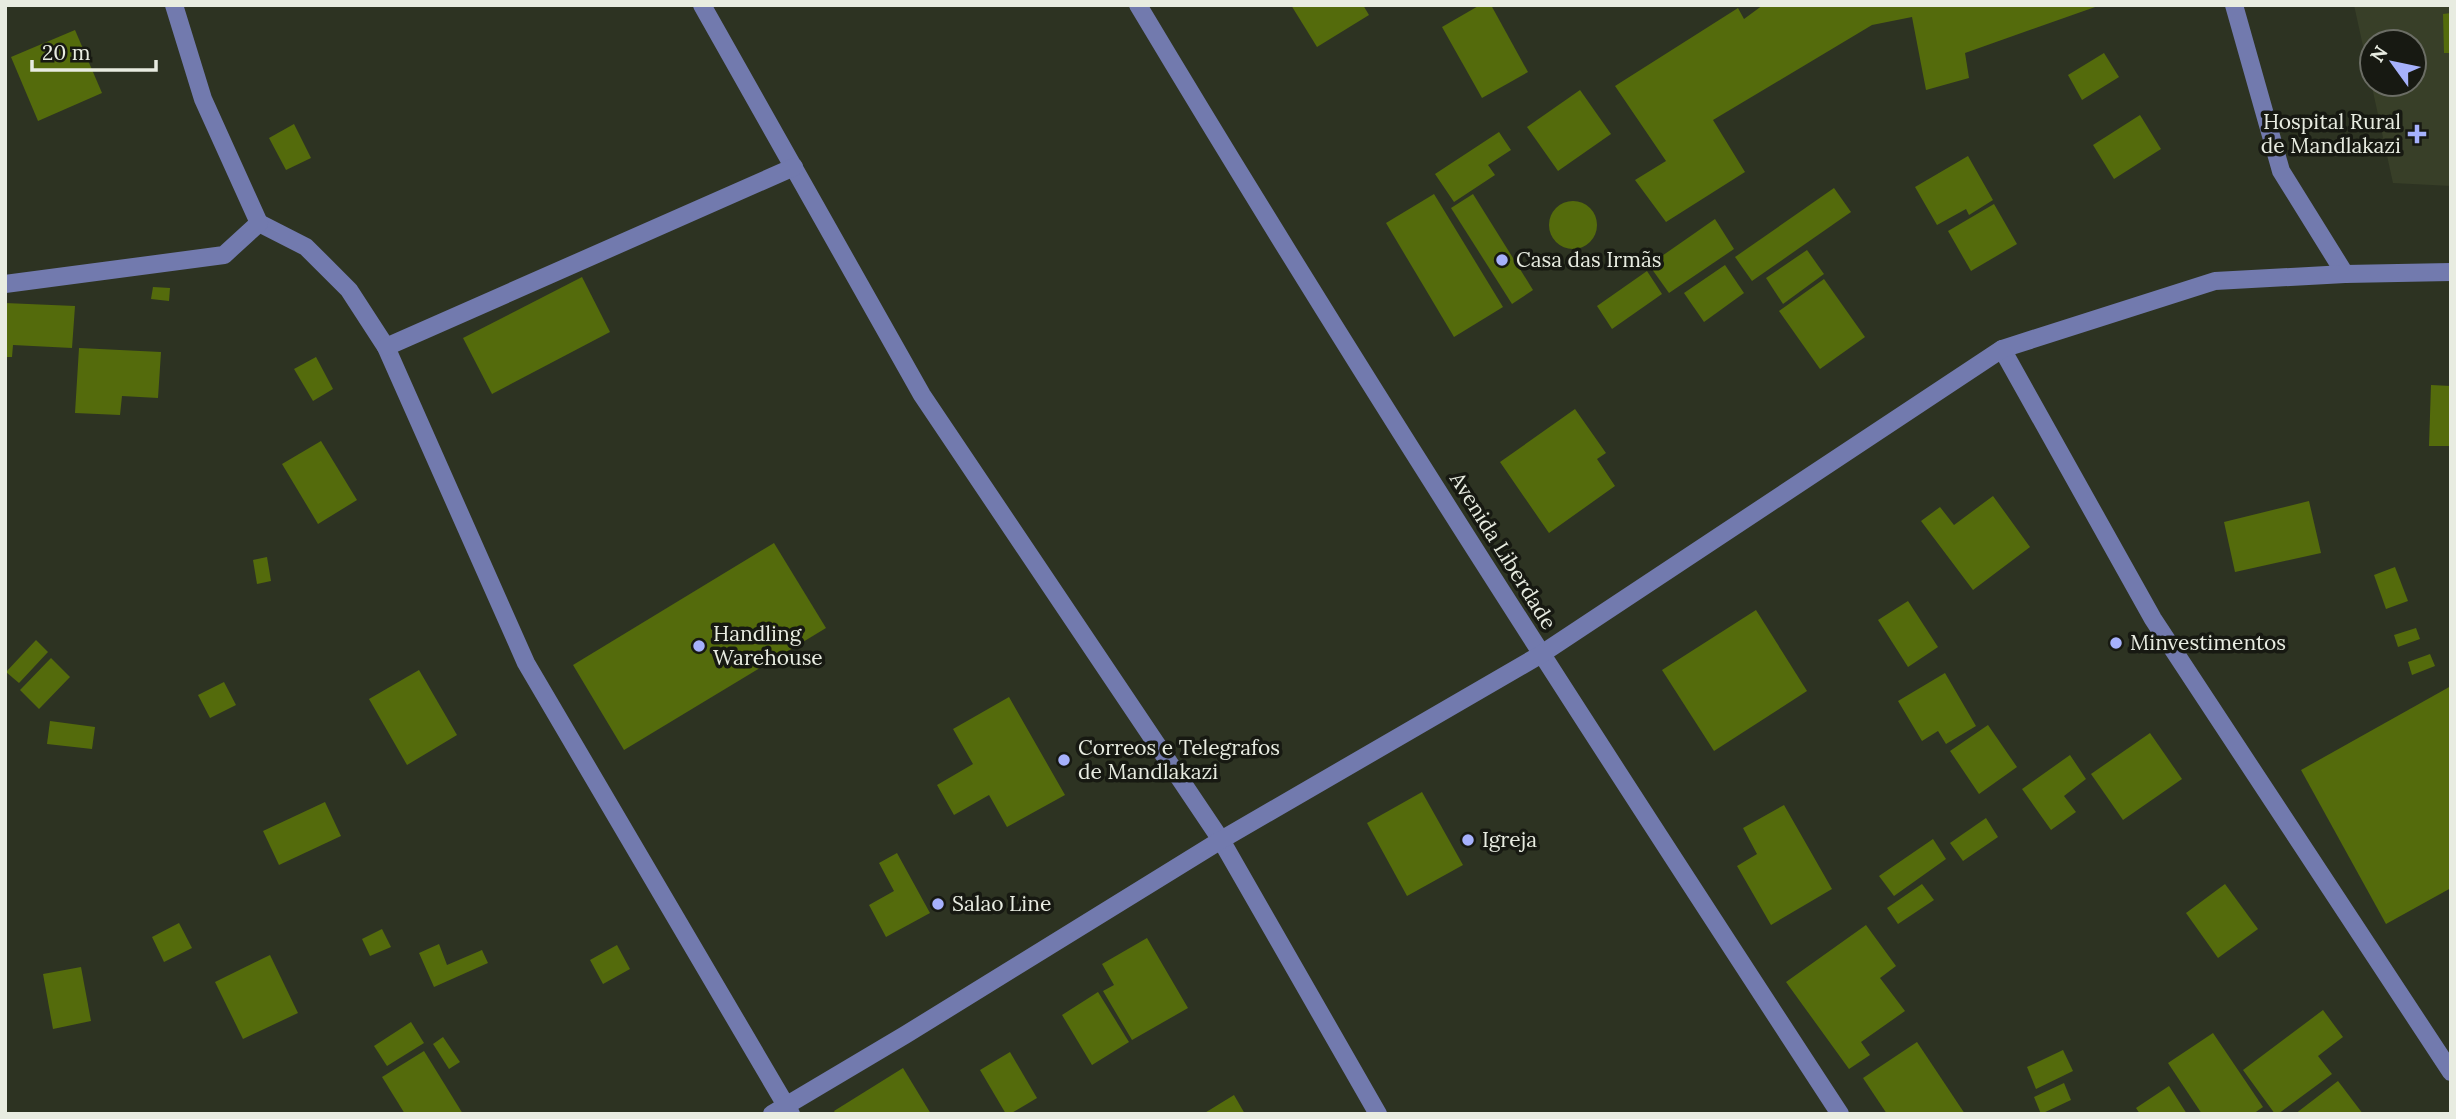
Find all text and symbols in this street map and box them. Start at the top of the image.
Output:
scale bar [32,28,156,72]
north arrow [2358,28,2428,98]
text: 20 m [42,39,91,66]
text: N [2365,41,2393,66]
place label: Hospital Rural de Mandlakazi [2261,108,2401,159]
marker: Hospital Rural de Mandlakazi [2407,124,2427,144]
place label: Casa das Irmãs [1516,246,1662,273]
marker: Casa das Irmãs [1494,252,1510,268]
street label: Avenida Liberdade [1444,466,1563,634]
place label: Handling Warehouse [713,620,823,671]
place label: Minvestimentos [2130,629,2286,656]
marker: Minvestimentos [2108,635,2124,651]
marker: Handling Warehouse [691,638,707,654]
place label: Correos e Telegrafos de Mandlakazi [1078,734,1280,785]
marker: Correos e Telegrafos de Mandlakazi [1056,752,1072,768]
place label: Igreja [1482,826,1537,853]
marker: Igreja [1460,832,1476,848]
place label: Salao Line [952,890,1051,917]
marker: Salao Line [930,896,946,912]

